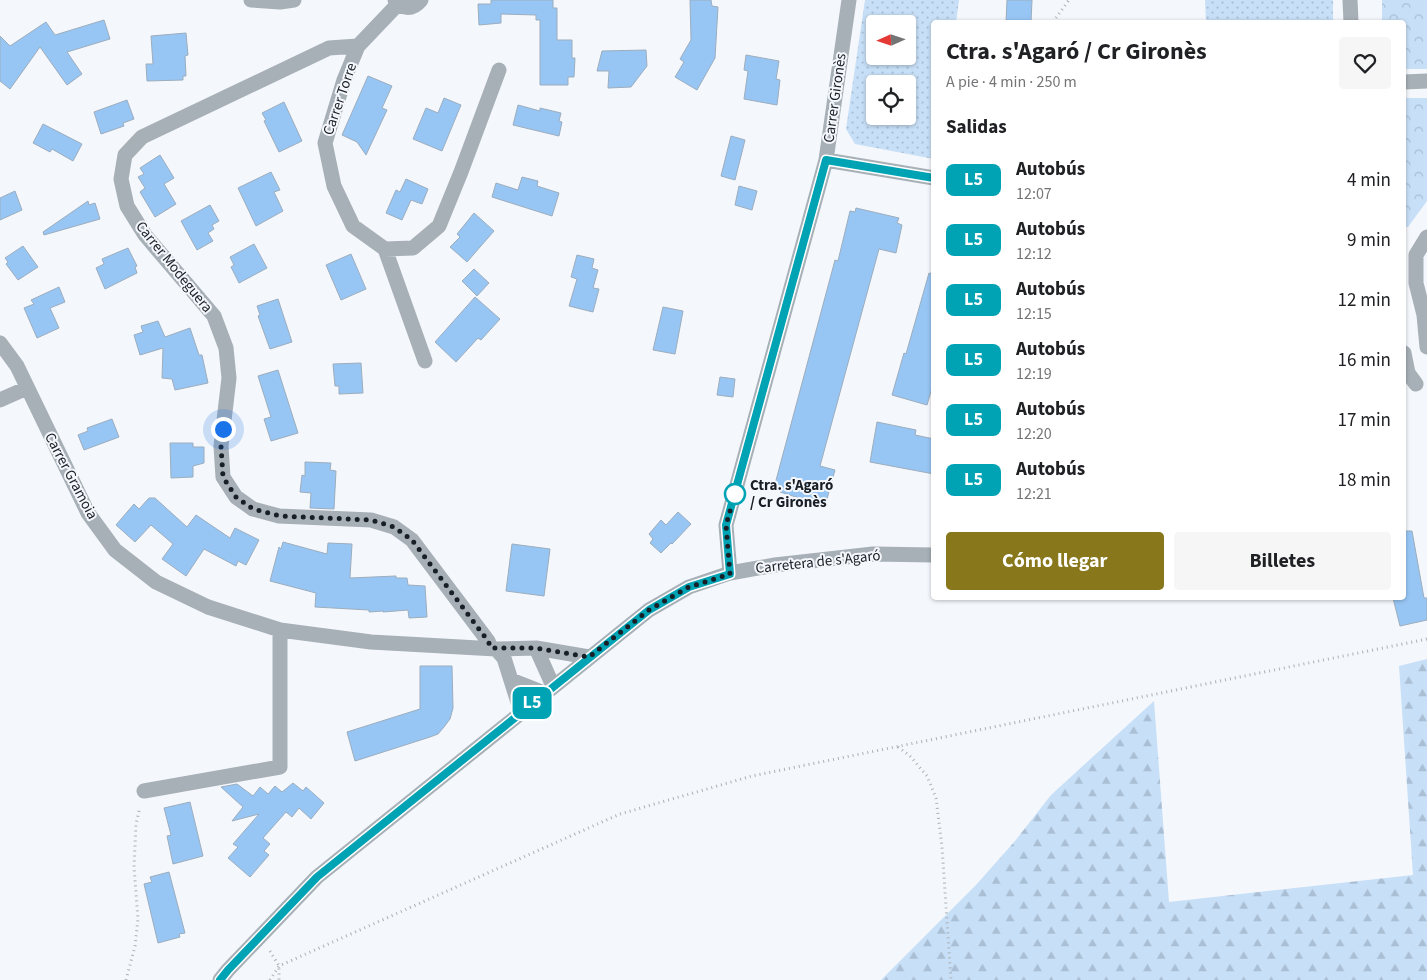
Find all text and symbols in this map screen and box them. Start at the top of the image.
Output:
north arrow [866,15,916,65]
map controls [866,15,916,125]
text: Ctra. s'Agaró / Cr Gironès [946,34,1207,69]
button: heart [1339,37,1391,89]
street label: Carrer Gironès [818,52,852,144]
street label: Carrer Torre [318,60,362,138]
text: A pie · 4 min · 250 m [946,71,1077,93]
button: locate [866,75,916,125]
text: Salidas [946,114,1007,141]
text: Autobús [1016,156,1085,183]
text: L5 [964,167,983,192]
text: 4 min [1347,167,1391,194]
text: 12:07 [1016,183,1052,205]
text: Autobús [1016,216,1085,243]
street label: Carrer Modeguera [131,217,217,317]
text: L5 [964,227,983,252]
text: 9 min [1347,227,1391,254]
text: 12:12 [1016,243,1052,265]
text: Autobús [1016,276,1085,303]
text: L5 [964,287,983,312]
text: 12 min [1337,287,1391,314]
text: 12:15 [1016,303,1052,325]
text: Autobús [1016,336,1085,363]
text: L5 [964,347,983,372]
text: 16 min [1337,347,1391,374]
text: 12:19 [1016,363,1052,385]
text: Autobús [1016,396,1085,423]
text: L5 [964,407,983,432]
text: 17 min [1337,407,1391,434]
your location [211,417,236,442]
text: 12:20 [1016,423,1052,445]
street label: Carrer Gramoia [39,429,103,523]
text: Autobús [1016,456,1085,483]
text: L5 [964,467,983,492]
text: 18 min [1337,467,1391,494]
place label: Ctra. s'Agaró / Cr Gironès [750,475,833,513]
marker: Ctra. s'Agaró / Cr Gironès [724,483,746,505]
text: 12:21 [1016,483,1052,505]
button: Cómo llegar [946,532,1164,590]
button: Billetes [1174,532,1391,590]
street label: Carretera de s'Agaró [754,545,882,579]
line badge: L5 [510,687,554,719]
text: L5 [523,690,541,715]

